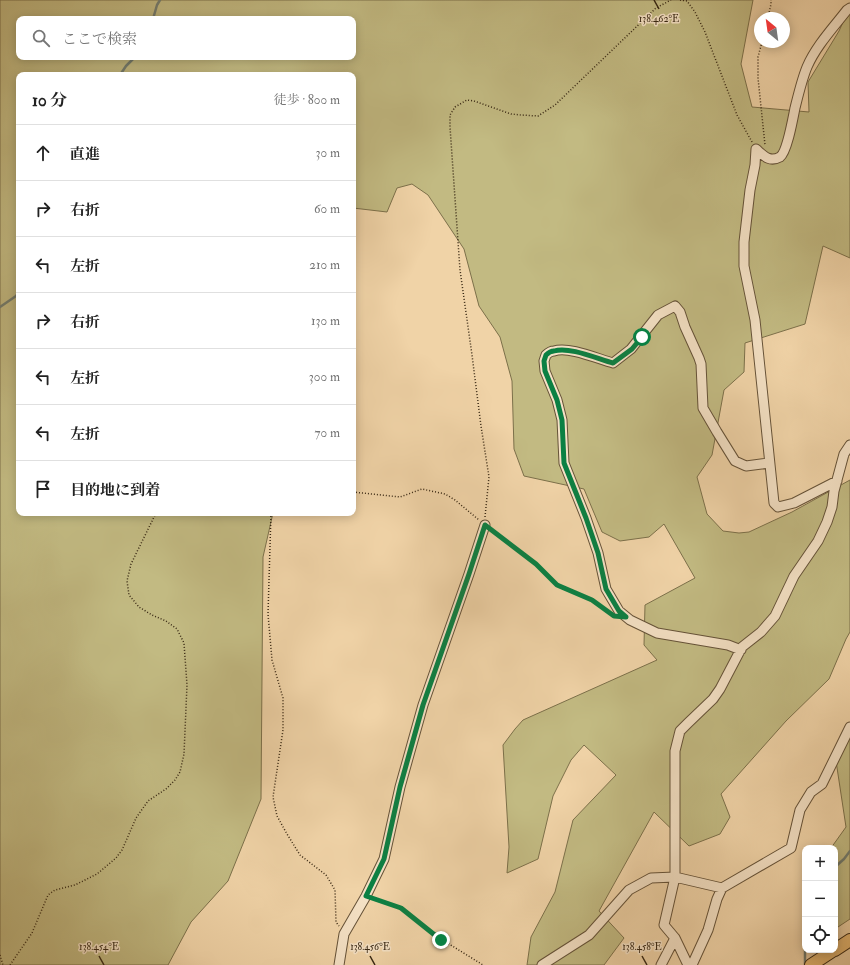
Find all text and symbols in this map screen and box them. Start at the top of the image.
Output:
north arrow [754,12,790,48]
text: 138.462°E [639,13,679,25]
search box [16,16,356,60]
icon: search [30,27,52,49]
text: ここで検索 [62,30,137,49]
text: 10 分 [32,90,67,111]
text: 徒歩 · 800 m [274,92,340,108]
icon: ahead [32,142,54,164]
text: 直進 [70,145,100,164]
text: 30 m [316,145,340,161]
icon: right [32,198,54,220]
text: 右折 [70,201,100,220]
text: 60 m [314,201,340,217]
icon: left [32,254,54,276]
text: 左折 [70,257,100,276]
text: 210 m [309,257,340,273]
icon: right [32,310,54,332]
text: 右折 [70,313,100,332]
text: 130 m [311,313,340,329]
route start [633,328,651,346]
icon: left [32,366,54,388]
text: 左折 [70,369,100,388]
text: 300 m [309,369,340,385]
icon: left [32,422,54,444]
text: 左折 [70,425,100,444]
text: 70 m [315,425,340,441]
icon: arrive [32,478,54,500]
text: 目的地に到着 [70,481,160,500]
map controls [802,845,838,953]
button: + [802,845,838,881]
button: − [802,881,838,917]
button: locate [802,917,838,953]
route end [432,931,450,949]
text: 138.454°E [79,941,119,953]
text: 138.456°E [350,941,390,953]
text: 138.458°E [622,941,662,953]

